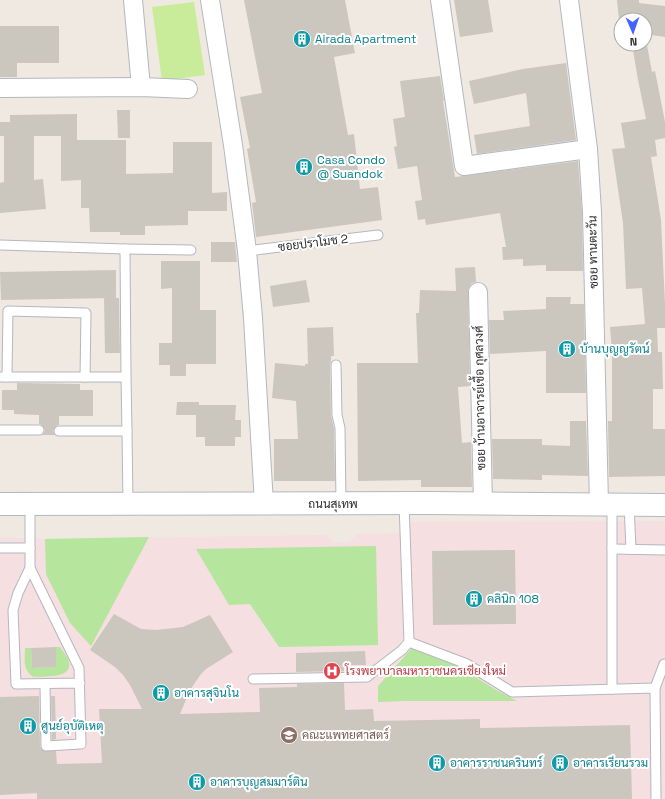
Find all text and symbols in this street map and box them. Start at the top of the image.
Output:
north arrow [613,12,653,52]
building icon: Airada Apartment [292,29,312,49]
place label: Airada Apartment [315,31,416,47]
text: N [629,35,637,49]
place label: Casa Condo @ Suandok [317,152,385,182]
building icon: Casa Condo @ Suandok [294,157,314,177]
street label: ซอย ทานตะวัน [584,215,602,289]
street label: ซอยปราโมช 2 [277,231,349,255]
street label: ซอย บ้านอาจารย์เชื้อ กุศลวงศ์ [468,326,490,471]
building icon: บ้านบุญญรัตน์ [557,339,577,359]
place label: บ้านบุญญรัตน์ [580,341,650,358]
street label: ถนนสุเทพ [308,496,358,513]
building icon: คลินิก 108 [464,589,484,609]
place label: คลินิก 108 [487,591,539,607]
hospital icon: โรงพยาบาลมหาราชนครเชียงใหม่ [322,661,342,681]
place label: โรงพยาบาลมหาราชนครเชียงใหม่ [344,663,506,679]
building icon: อาคารสุจินโน [151,683,171,703]
place label: อาคารสุจินโน [174,685,240,702]
building icon: ศูนย์อุบัติเหตุ [18,716,38,736]
place label: ศูนย์อุบัติเหตุ [41,718,103,735]
school or university icon: คณะแพทยศาสตร์ [279,725,299,745]
place label: คณะแพทยศาสตร์ [302,727,389,743]
building icon: อาคารราชนครินทร์ [427,753,447,773]
building icon: อาคารเรียนรวม [550,753,570,773]
place label: อาคารราชนครินทร์ [450,755,543,771]
place label: อาคารเรียนรวม [573,755,648,771]
building icon: อาคารบุญสมมาร์ติน [187,772,207,792]
place label: อาคารบุญสมมาร์ติน [210,774,308,791]

